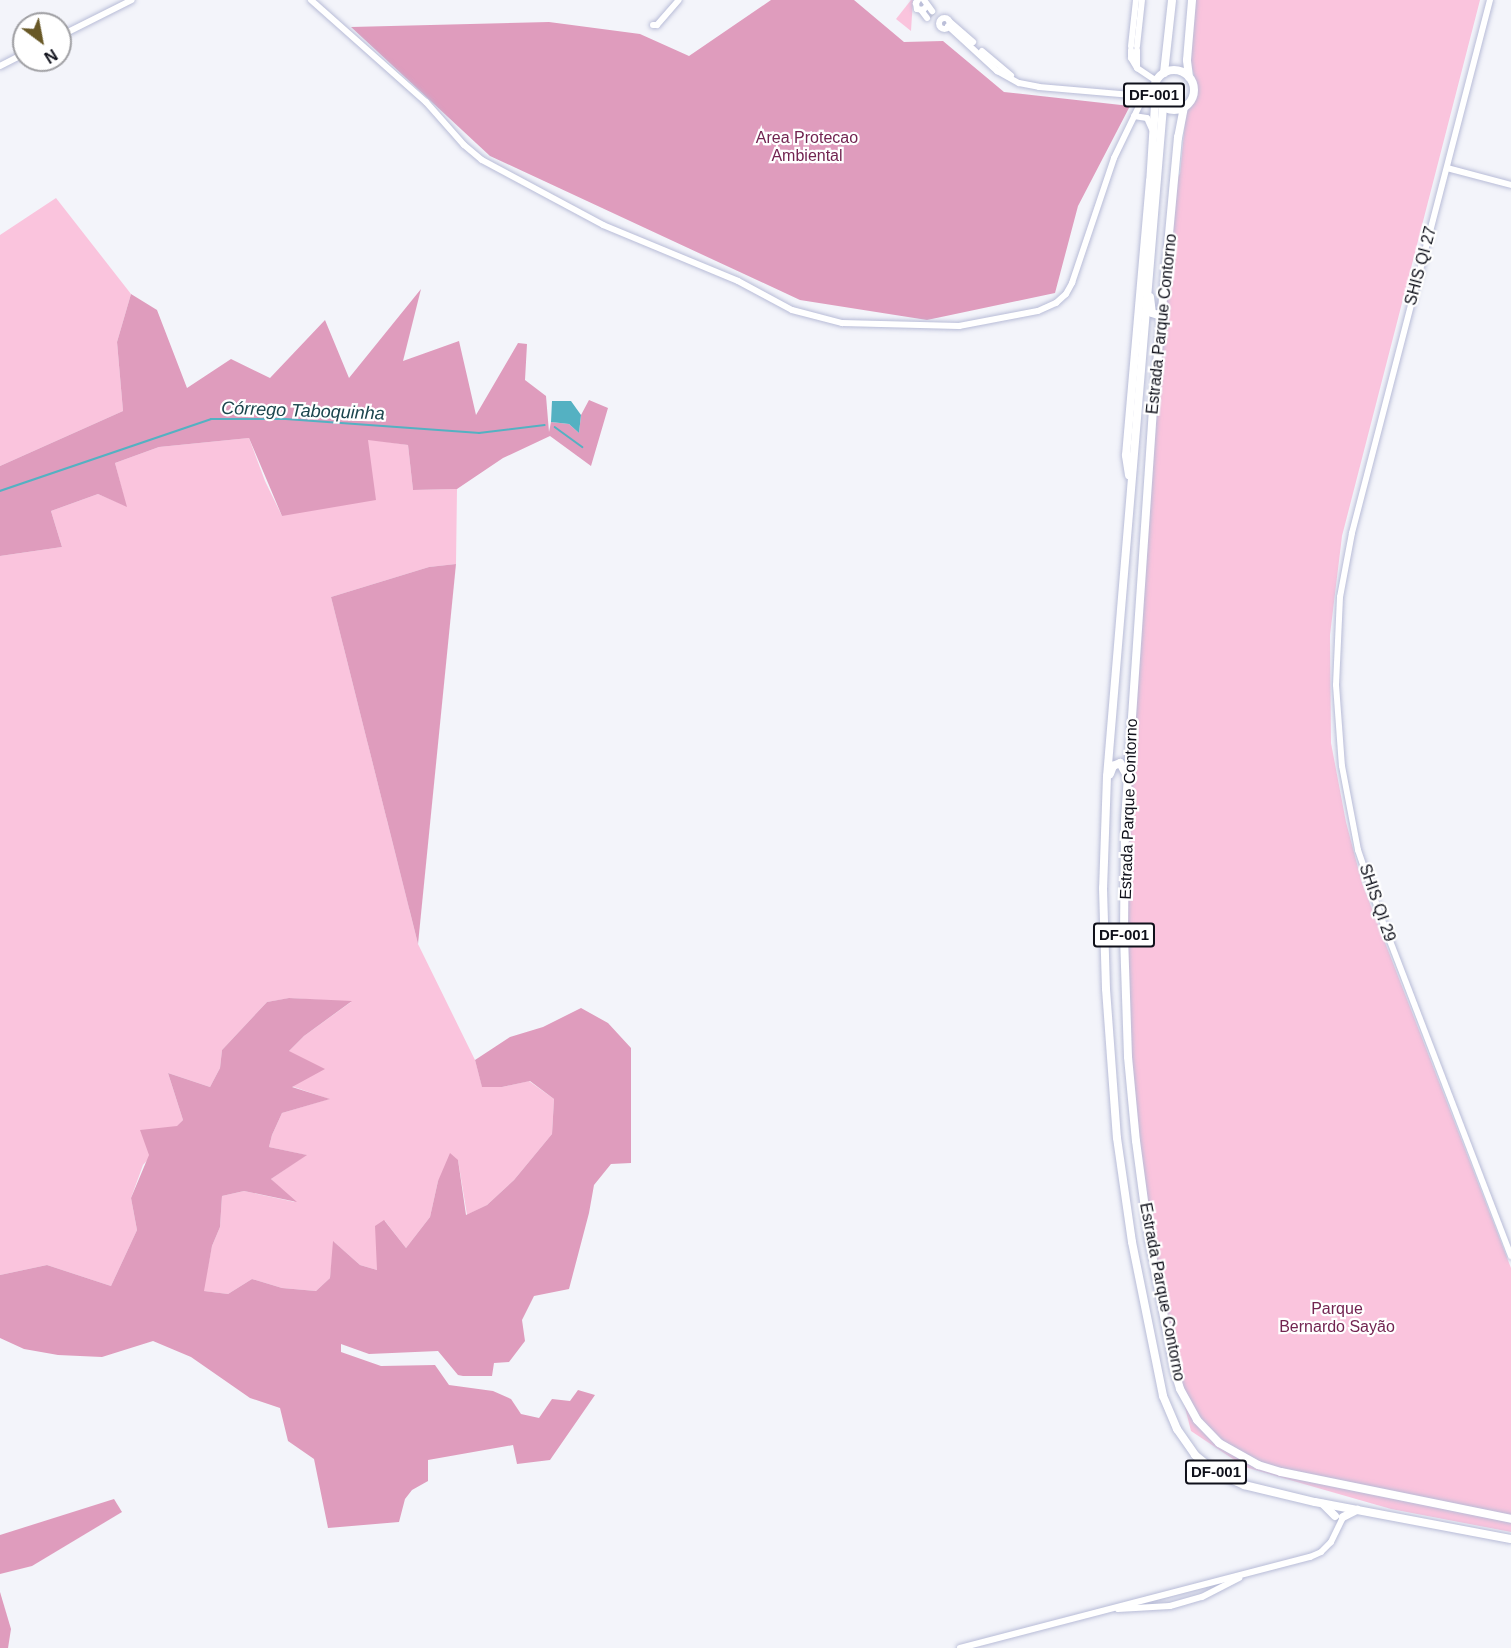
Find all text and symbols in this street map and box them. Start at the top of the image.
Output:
north arrow [12,12,72,72]
text: N [41,46,60,66]
road number: DF-001 [1122,83,1186,107]
park label: Area Protecao Ambiental [756,128,858,166]
street label: SHIS QI 27 [1401,224,1441,308]
street label: Estrada Parque Contorno [1143,233,1181,415]
water label: Córrego Taboquinha [221,397,385,425]
street label: Estrada Parque Contorno [1116,718,1142,900]
street label: SHIS QI 29 [1355,862,1399,944]
road number: DF-001 [1092,923,1156,947]
street label: Estrada Parque Contorno [1135,1201,1189,1383]
park label: Parque Bernardo Sayão [1279,1299,1395,1337]
road number: DF-001 [1184,1460,1248,1484]

